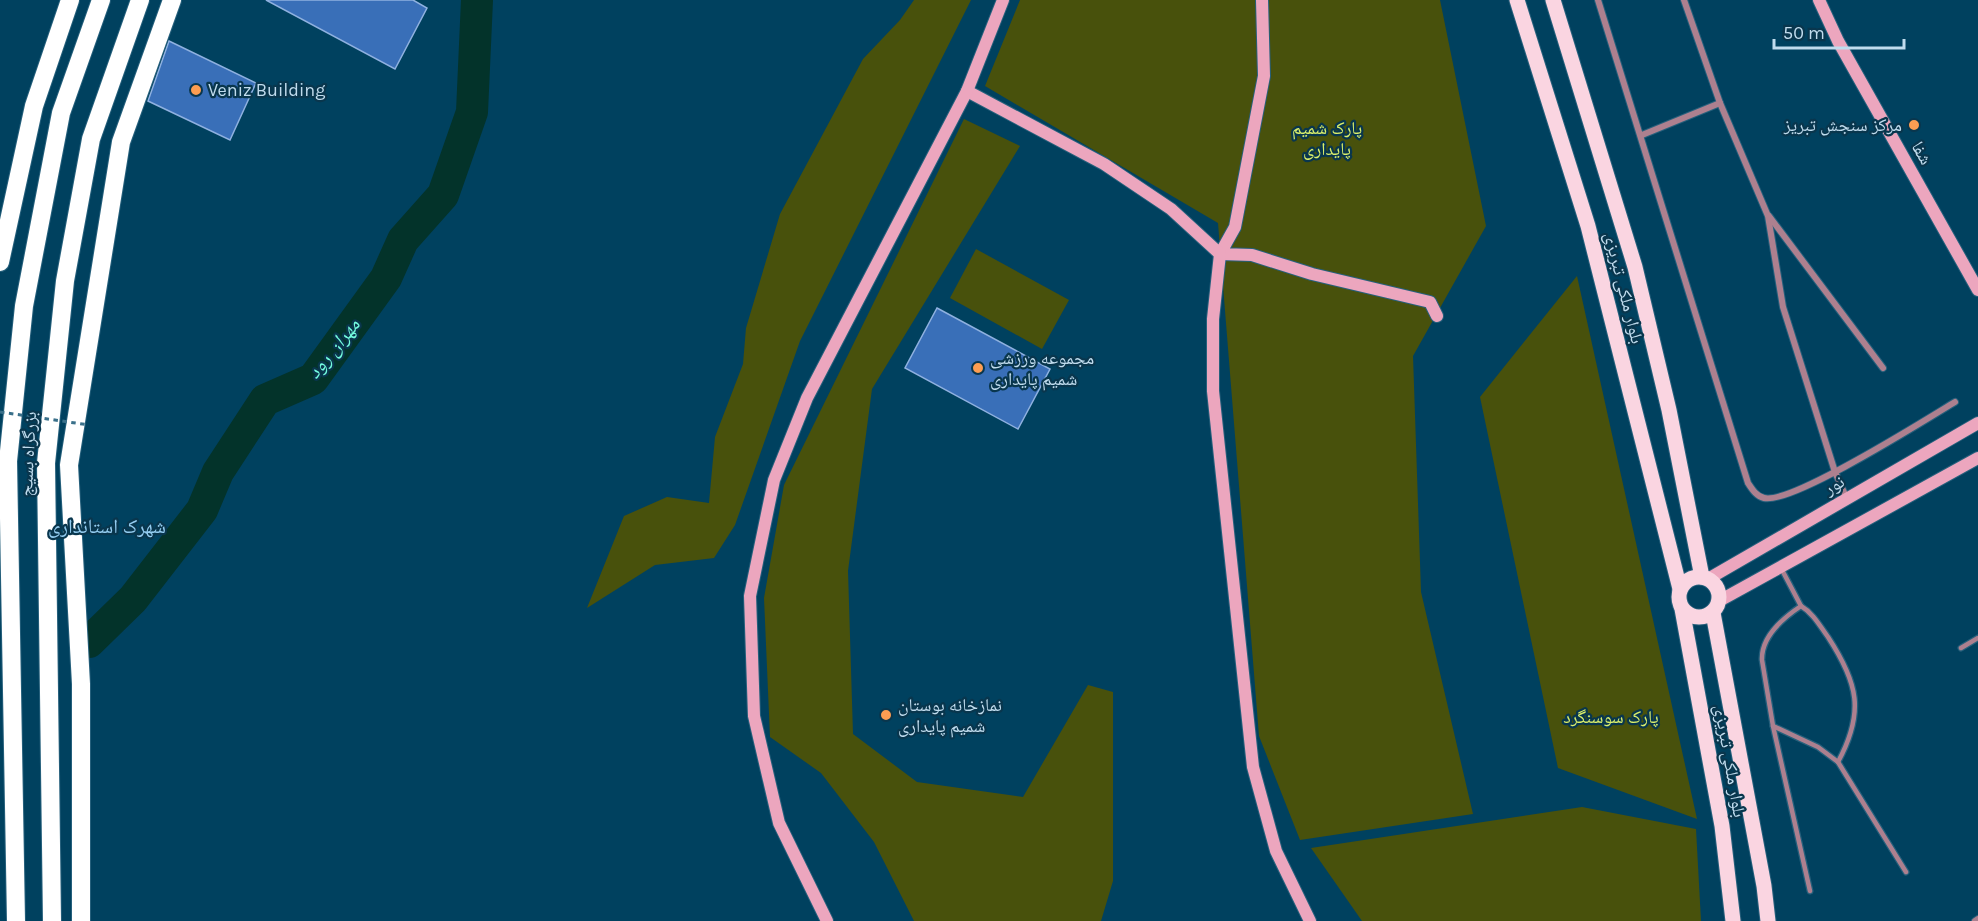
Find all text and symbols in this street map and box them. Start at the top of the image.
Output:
scale bar [1774,12,1904,50]
text: 50 m [1783,22,1825,44]
place label: Veniz Building [208,79,325,101]
marker: Veniz Building [189,83,203,97]
place label: مرکز سنجش تبریز [1783,114,1902,136]
park label: پارک شمیم پایداری [1292,117,1362,160]
marker: مرکز سنجش تبریز [1907,118,1921,132]
street label: شفا [1907,137,1937,169]
street label: بلوار ملکى تبریزى [1600,230,1648,346]
water label: مهران رود [302,314,365,384]
place label: مجموعه ورزشی شمیم پایداری [990,347,1094,391]
marker: مجموعه ورزشی شمیم پایداری [971,361,985,375]
street label: بزرگراه بسیج [15,411,42,497]
street label: نور [1819,470,1848,500]
district label: شهرک استانداری [48,515,166,538]
place label: نمازخانه بوستان شمیم پایداری [898,694,1002,738]
street label: بلوار ملکى تبریزى [1709,703,1751,819]
park label: پارک سوسنگرد [1563,706,1659,728]
marker: نمازخانه بوستان شمیم پایداری [879,708,893,722]

